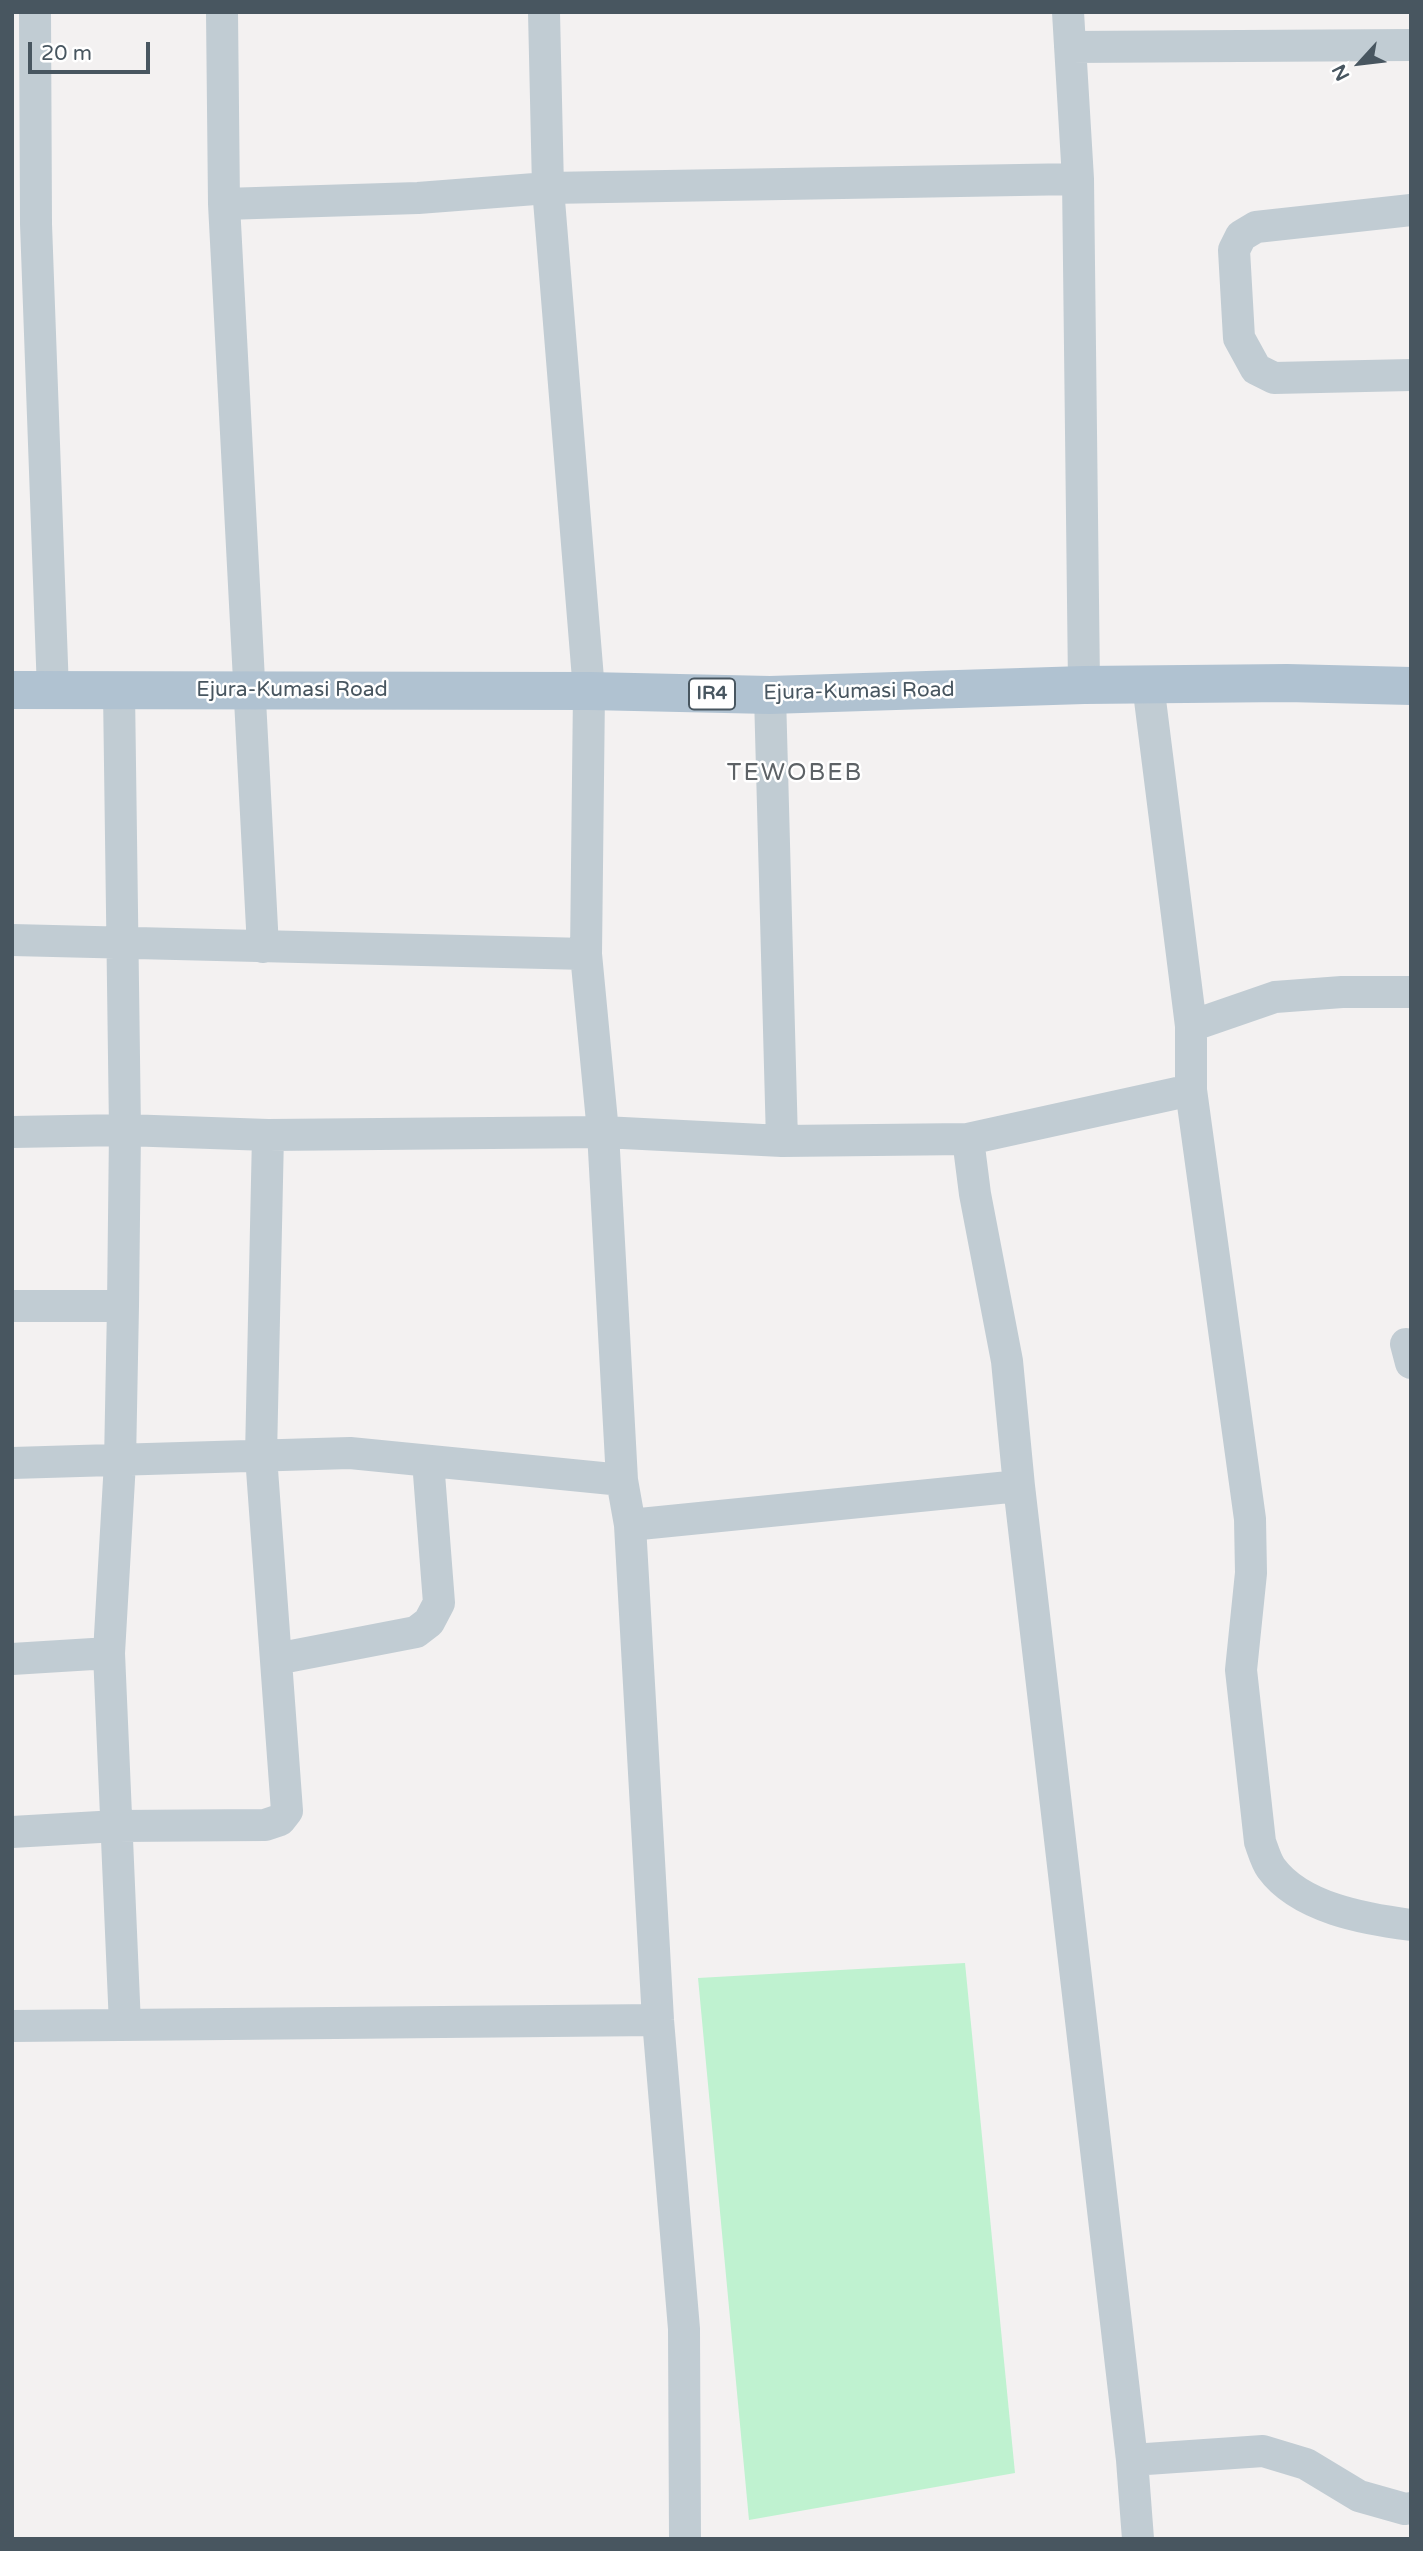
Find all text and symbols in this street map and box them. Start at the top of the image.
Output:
scale bar [32,28,154,72]
north arrow [1325,28,1395,98]
text: 20 m [41,41,92,66]
text: N [1328,61,1355,84]
street label: Ejura-Kumasi Road [196,677,388,703]
road number: IR4 [689,678,735,709]
street label: Ejura-Kumasi Road [763,678,955,706]
district label: TEWOBEB [728,760,862,788]

